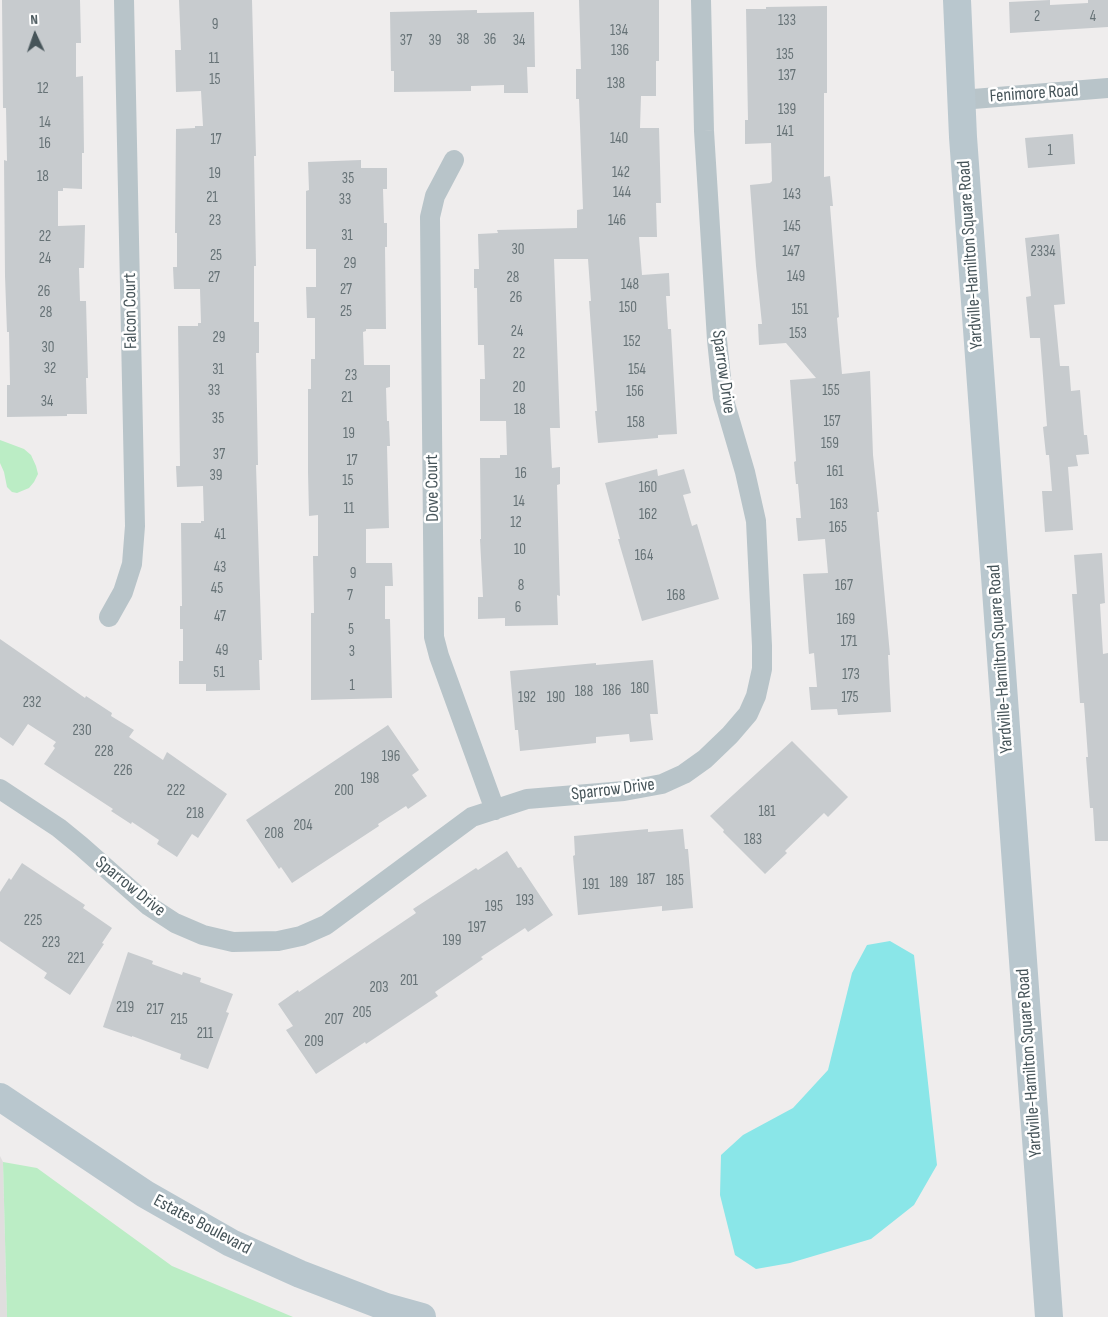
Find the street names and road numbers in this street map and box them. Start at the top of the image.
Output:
street label: Fenimore Road [989,80,1079,108]
street label: Yardville-Hamilton Square Road [954,160,988,350]
street label: Falcon Court [120,273,142,349]
street label: Sparrow Drive [706,329,740,415]
street label: Dove Court [422,454,444,522]
street label: Yardville-Hamilton Square Road [984,564,1018,754]
street label: Sparrow Drive [570,774,656,806]
street label: Sparrow Drive [91,852,169,922]
street label: Yardville-Hamilton Square Road [1013,968,1047,1158]
street label: Estates Boulevard [149,1190,255,1260]

